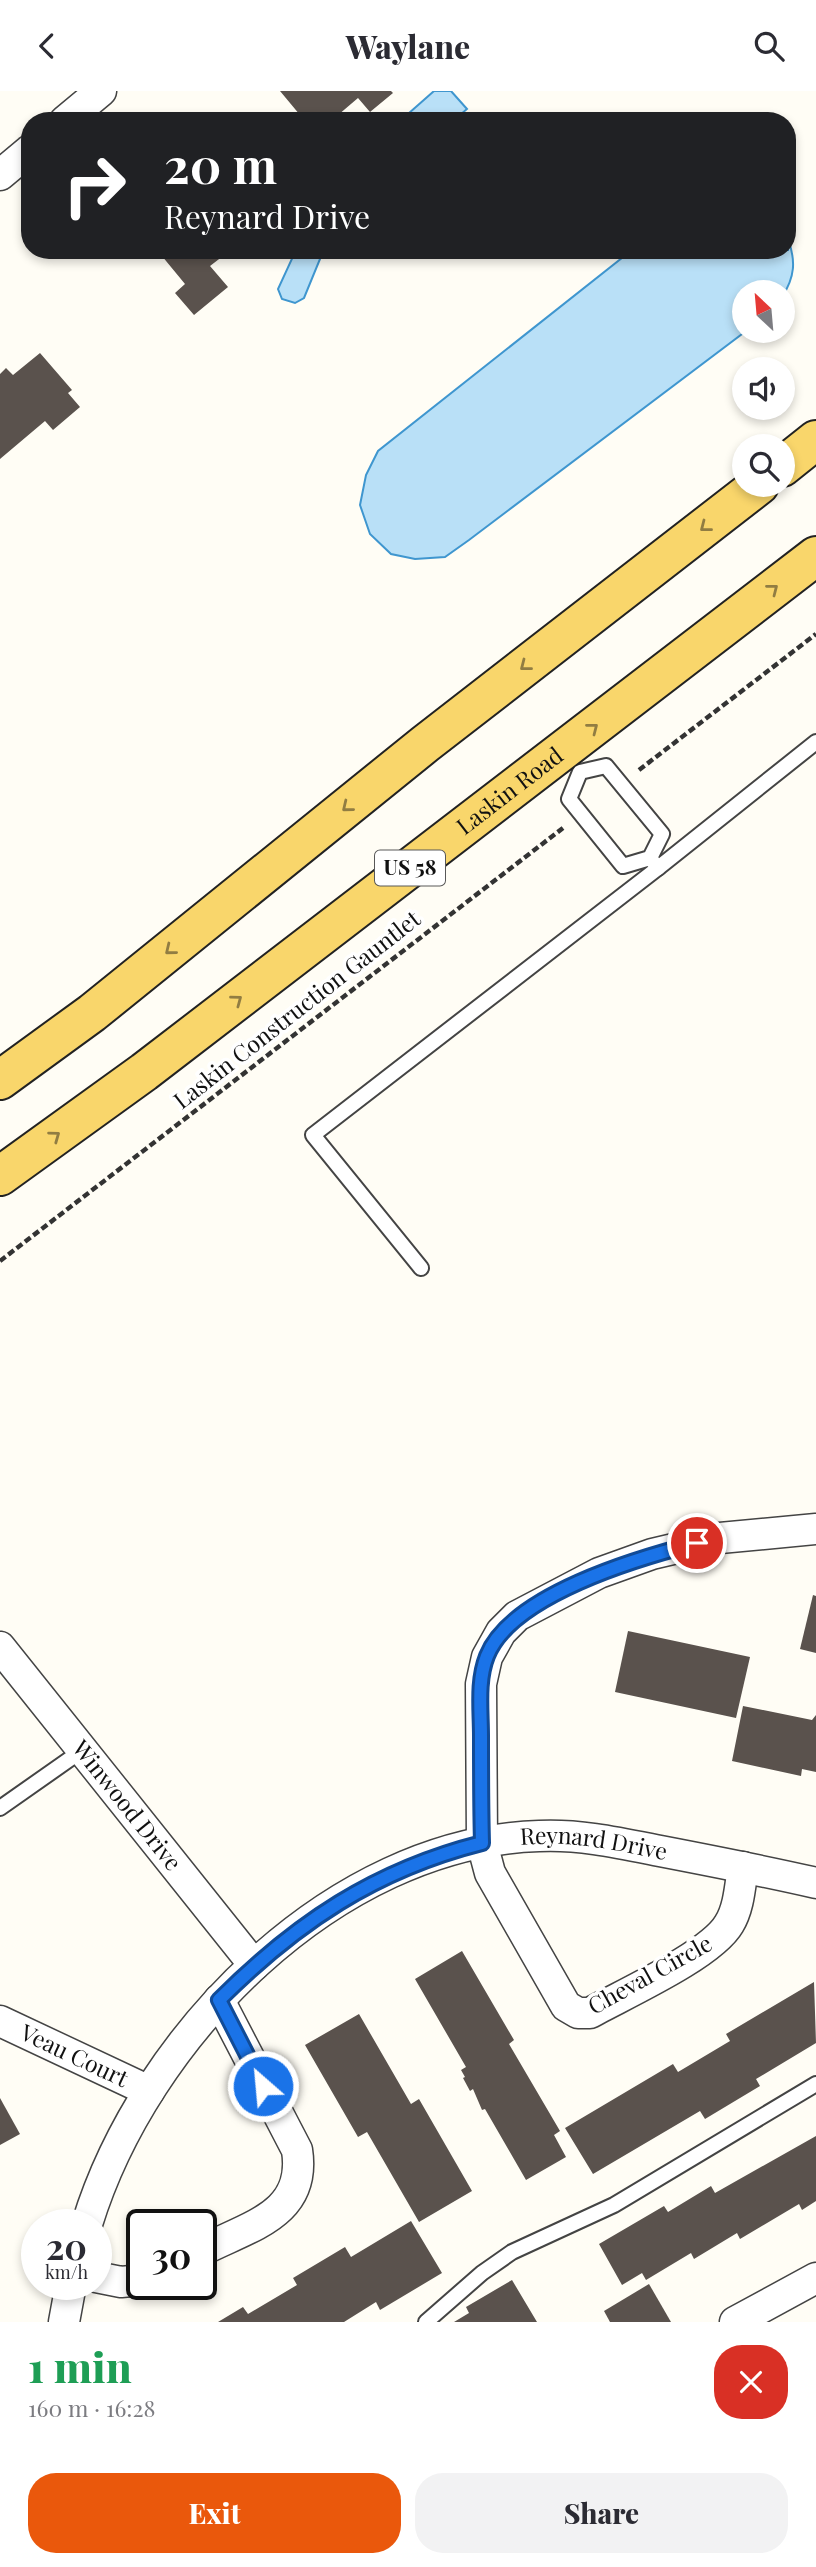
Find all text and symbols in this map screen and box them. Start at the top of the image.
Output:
text: Waylane [346,24,470,67]
icon: back [28,27,66,65]
icon: search [750,27,788,65]
text: 20 m [164,131,277,196]
icon: right [49,140,140,231]
text: Reynard Drive [164,194,370,237]
north arrow [732,280,794,343]
map controls [732,280,795,497]
button: sound [732,357,795,420]
button: search [732,434,795,497]
one-way arrow [700,518,713,531]
one-way arrow [766,585,778,598]
one-way arrow [521,658,533,671]
one-way arrow [585,723,598,736]
street label: Laskin Road [449,739,569,841]
one-way arrow [342,799,354,812]
road number: US 58 [375,851,445,885]
street label: Laskin Construction Gauntlet [166,902,427,1115]
one-way arrow [165,942,178,954]
one-way arrow [230,996,242,1009]
one-way arrow [47,1132,60,1145]
pin [667,1513,727,1573]
icon: arrive [678,1524,716,1562]
street label: Winwood Drive [66,1732,190,1876]
street label: Reynard Drive [519,1819,670,1866]
street label: Cheval Circle [582,1927,717,2021]
street label: Veau Court [15,2015,135,2093]
position arrow [226,2049,300,2123]
speed limit sign: 30 [126,2209,217,2300]
text: 20 [46,2222,87,2269]
text: km/h [45,2260,88,2284]
text: 1 min [28,2338,132,2394]
button: close [714,2345,788,2419]
text: 160 m · 16:28 [28,2392,155,2423]
button: Exit [28,2473,401,2553]
button: Share [415,2473,788,2553]

